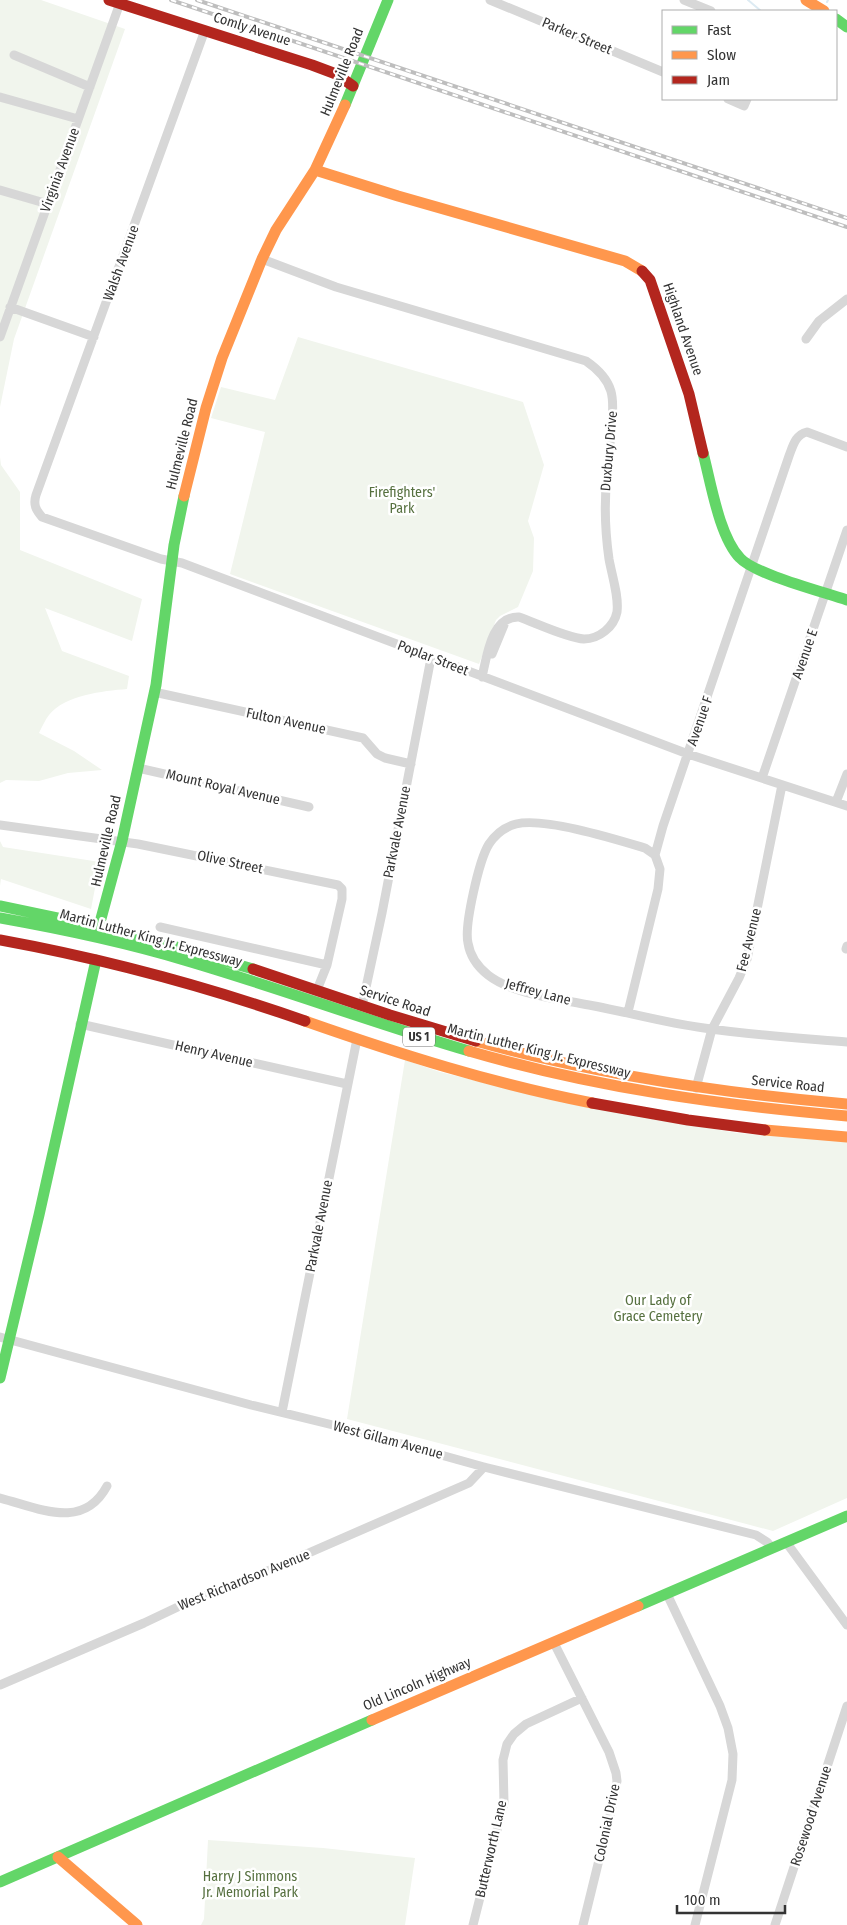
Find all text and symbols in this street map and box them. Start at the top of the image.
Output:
street label: Comly Avenue [211,9,293,49]
legend [662,10,837,100]
street label: Parker Street [539,14,615,58]
text: Fast [707,21,731,39]
street label: Hulmeville Road [317,25,367,119]
text: Slow [707,46,736,64]
text: Jam [707,71,730,89]
street label: Virginia Avenue [37,125,83,215]
street label: Walsh Avenue [99,223,143,303]
street label: Highland Avenue [659,281,707,378]
street label: Hulmeville Road [162,397,202,491]
street label: Duxbury Drive [597,410,621,492]
park label: Firefighters' Park [369,484,435,517]
street label: Avenue E [789,626,822,681]
street label: Poplar Street [395,637,471,679]
street label: Avenue F [684,694,716,748]
street label: Fulton Avenue [245,704,328,738]
street label: Mount Royal Avenue [164,766,282,808]
street label: Parkvale Avenue [380,784,414,880]
street label: Hulmeville Road [87,794,125,888]
street label: Olive Street [196,847,265,877]
street label: Martin Luther King Jr. Expressway [58,905,245,971]
street label: Fee Avenue [733,906,765,974]
street label: Jeffrey Lane [503,975,573,1009]
street label: Service Road [357,982,433,1020]
street label: Martin Luther King Jr. Expressway [446,1020,633,1082]
road number: US 1 [403,1028,435,1046]
street label: Henry Avenue [173,1037,255,1071]
street label: Service Road [751,1072,825,1096]
street label: Parkvale Avenue [302,1178,336,1274]
park label: Our Lady of Grace Cemetery [613,1292,703,1325]
street label: West Gillam Avenue [331,1417,445,1463]
street label: West Richardson Avenue [176,1546,312,1614]
street label: Old Lincoln Highway [360,1653,474,1714]
street label: Rosewood Avenue [787,1764,835,1868]
street label: Colonial Drive [590,1782,624,1864]
street label: Butterworth Lane [472,1798,511,1899]
park label: Harry J Simmons Jr. Memorial Park [202,1868,298,1901]
scale bar [677,1882,784,1914]
text: 100 m [684,1891,721,1909]

